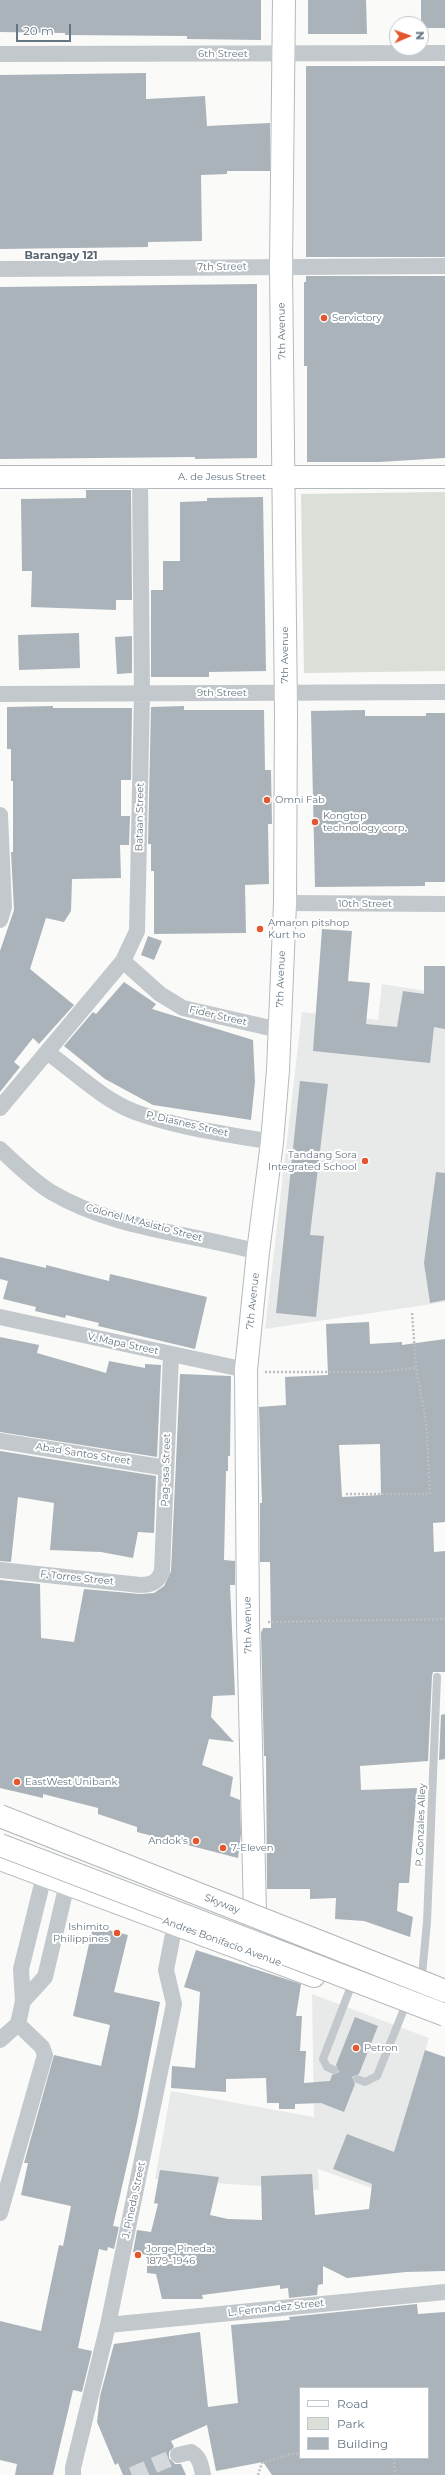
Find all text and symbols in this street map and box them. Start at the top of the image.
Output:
scale bar [18,16,73,42]
north arrow [389,16,429,56]
text: 20 m [23,23,54,38]
text: N [413,31,427,40]
street label: 6th Street [198,48,248,60]
district label: Barangay 121 [24,249,98,263]
street label: 7th Street [197,261,247,273]
street label: 7th Avenue [276,302,288,360]
place label: Servictory [332,312,382,324]
marker: Servictory [319,313,329,323]
street label: A. de Jesus Street [178,471,266,483]
street label: 7th Avenue [279,627,291,683]
street label: 9th Street [197,687,247,699]
street label: Bataan Street [133,783,147,851]
place label: Omni Fab [275,794,325,806]
marker: Omni Fab [262,795,272,805]
place label: Kongtop technology corp. [323,810,407,834]
marker: Kongtop technology corp. [310,817,320,827]
street label: 10th Street [338,898,392,910]
place label: Amaron pitshop Kurt ho [268,917,349,940]
marker: Amaron pitshop Kurt ho [255,924,265,934]
street label: 7th Avenue [274,950,288,1008]
street label: Fider Street [188,1004,248,1028]
street label: P. Diasnes Street [145,1109,229,1139]
place label: Tandang Sora Integrated School [268,1149,357,1172]
marker: Tandang Sora Integrated School [360,1156,370,1166]
street label: Colonel M. Asistio Street [85,1202,203,1244]
street label: 7th Avenue [244,1272,262,1330]
street label: V. Mapa Street [86,1331,160,1357]
street label: Pag-asa Street [159,1433,173,1507]
street label: Abad Santos Street [35,1441,131,1467]
street label: F. Torres Street [40,1568,114,1588]
street label: 7th Avenue [242,1596,254,1654]
place label: EastWest Unibank [25,1776,117,1788]
marker: EastWest Unibank [12,1777,22,1787]
street label: P. Gonzales Alley [414,1783,428,1867]
place label: Andok's [148,1835,188,1847]
marker: Andok's [191,1836,201,1846]
place label: 7-Eleven [231,1842,274,1854]
marker: 7-Eleven [218,1843,228,1853]
street label: Skyway [203,1892,241,1916]
street label: Andres Bonifacio Avenue [161,1915,283,1969]
place label: Ishimito Philippines [53,1921,109,1944]
marker: Ishimito Philippines [112,1928,122,1938]
place label: Petron [364,2042,398,2054]
marker: Petron [351,2043,361,2053]
street label: J. Pineda Street [120,2161,148,2239]
place label: Jorge Pineda: 1879–1946 [146,2243,214,2266]
marker: Jorge Pineda: 1879–1946 [133,2250,143,2260]
street label: L. Fernandez Street [227,2297,325,2319]
legend [299,2387,429,2459]
text: Road [337,2396,368,2411]
text: Park [337,2416,364,2431]
text: Building [337,2436,388,2451]

